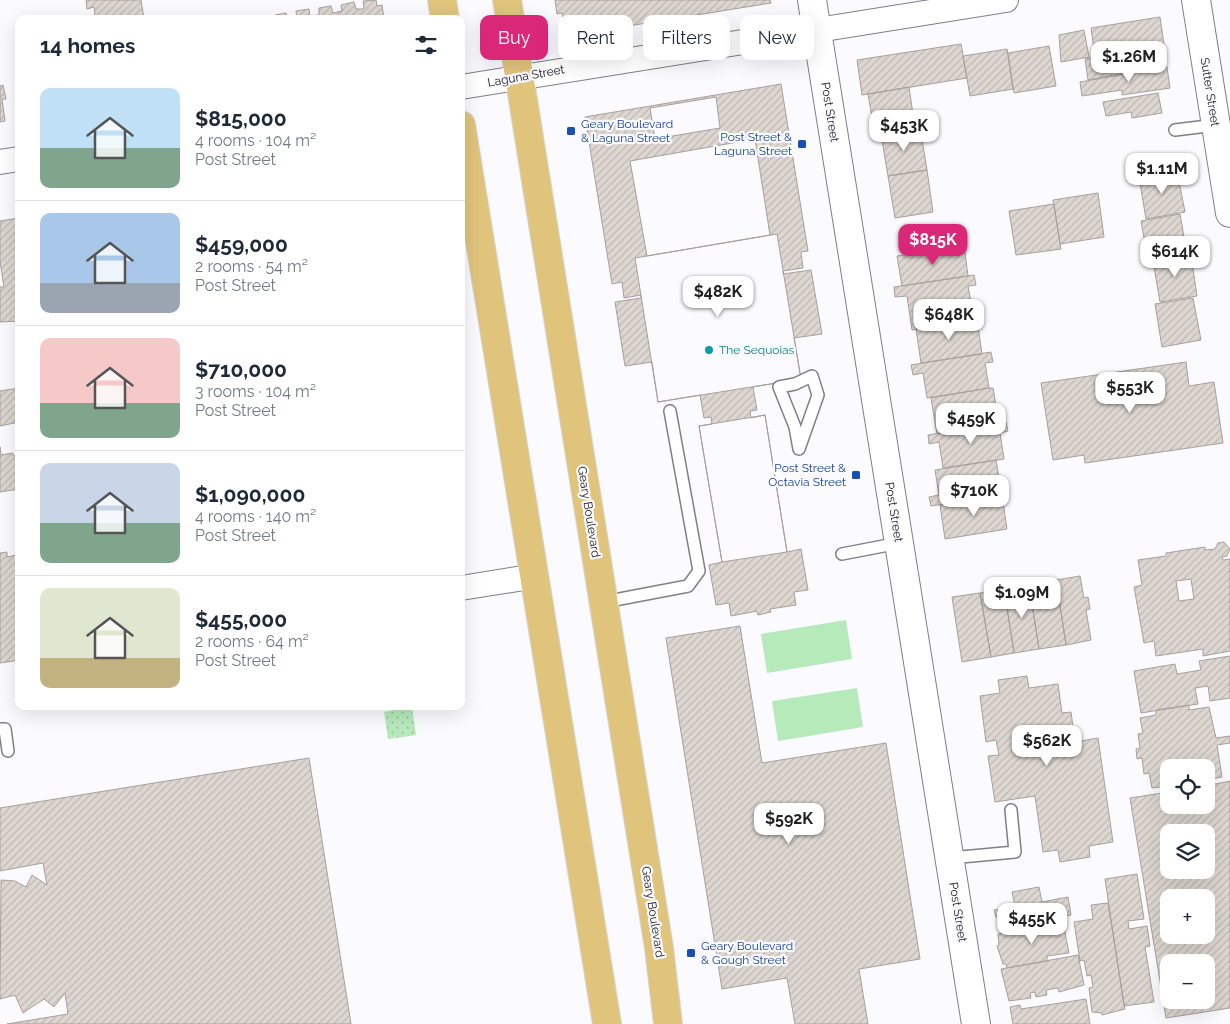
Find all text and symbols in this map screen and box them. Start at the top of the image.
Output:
chip: Buy [480,15,548,60]
chip: Rent [558,15,633,60]
chip: Filters [643,15,730,60]
chip: New [740,15,814,60]
icon: filters [412,31,440,59]
text: 14 homes [40,33,135,58]
pin: $1.26M [1088,41,1170,83]
text: $1.26M [1102,47,1156,66]
street label: Sutter Street [1198,57,1222,127]
street label: Laguna Street [486,62,566,90]
street label: Post Street [818,81,842,143]
text: $815,000 [195,106,287,131]
icon: home [80,108,140,168]
pin: $453K [869,110,939,152]
text: $453K [880,116,928,135]
place label: Geary Boulevard & Laguna Street [581,117,673,145]
marker: Geary Boulevard & Laguna Street [565,125,577,137]
place label: Post Street & Laguna Street [714,130,792,158]
text: 4 rooms · 104 m² [195,131,316,150]
marker: Post Street & Laguna Street [796,138,808,150]
text: Post Street [195,150,276,169]
pin: $1.11M [1121,152,1203,195]
text: $1.11M [1136,159,1188,178]
pin: $815K [898,224,968,266]
text: $815K [909,230,957,249]
text: $459,000 [195,232,288,257]
icon: home [80,233,140,293]
pin: $614K [1140,236,1210,278]
text: $614K [1151,242,1199,261]
text: 2 rooms · 54 m² [195,257,308,276]
text: Post Street [195,276,276,295]
pin: $482K [683,276,753,318]
text: $482K [694,282,742,301]
pin: $648K [914,298,984,341]
text: $648K [924,305,974,324]
place label: The Sequoias [719,343,795,357]
marker: The Sequoias [703,344,715,356]
text: $710,000 [195,357,287,382]
icon: home [80,358,140,418]
pin: $553K [1095,372,1165,414]
text: $553K [1106,378,1154,397]
text: 3 rooms · 104 m² [195,382,316,401]
text: Post Street [195,401,276,420]
pin: $459K [936,402,1006,445]
text: $459K [947,409,995,428]
place label: Post Street & Octavia Street [768,461,846,489]
street label: Geary Boulevard [575,465,603,559]
marker: Post Street & Octavia Street [850,469,862,481]
pin: $710K [939,474,1009,517]
street label: Post Street [882,481,906,543]
text: $710K [950,481,998,500]
text: $1,090,000 [195,482,305,507]
icon: home [80,483,140,543]
text: 4 rooms · 140 m² [195,507,316,526]
text: Post Street [195,526,276,545]
pin: $1.09M [981,576,1063,619]
text: $1.09M [995,583,1049,602]
text: $455,000 [195,607,287,632]
icon: home [80,608,140,668]
text: 2 rooms · 64 m² [195,632,309,651]
text: Post Street [195,651,276,670]
pin: $562K [1012,724,1082,767]
text: $562K [1023,731,1071,750]
map controls [1160,759,1215,1009]
button: locate [1160,759,1215,814]
pin: $592K [754,802,824,845]
text: $592K [765,809,813,828]
button: layers [1160,824,1215,879]
street label: Geary Boulevard [639,865,667,959]
street label: Post Street [946,881,970,943]
button: + [1160,889,1215,944]
pin: $455K [997,902,1067,945]
text: $455K [1008,909,1056,928]
place label: Geary Boulevard & Gough Street [701,939,793,967]
marker: Geary Boulevard & Gough Street [685,947,697,959]
button: − [1160,954,1215,1009]

